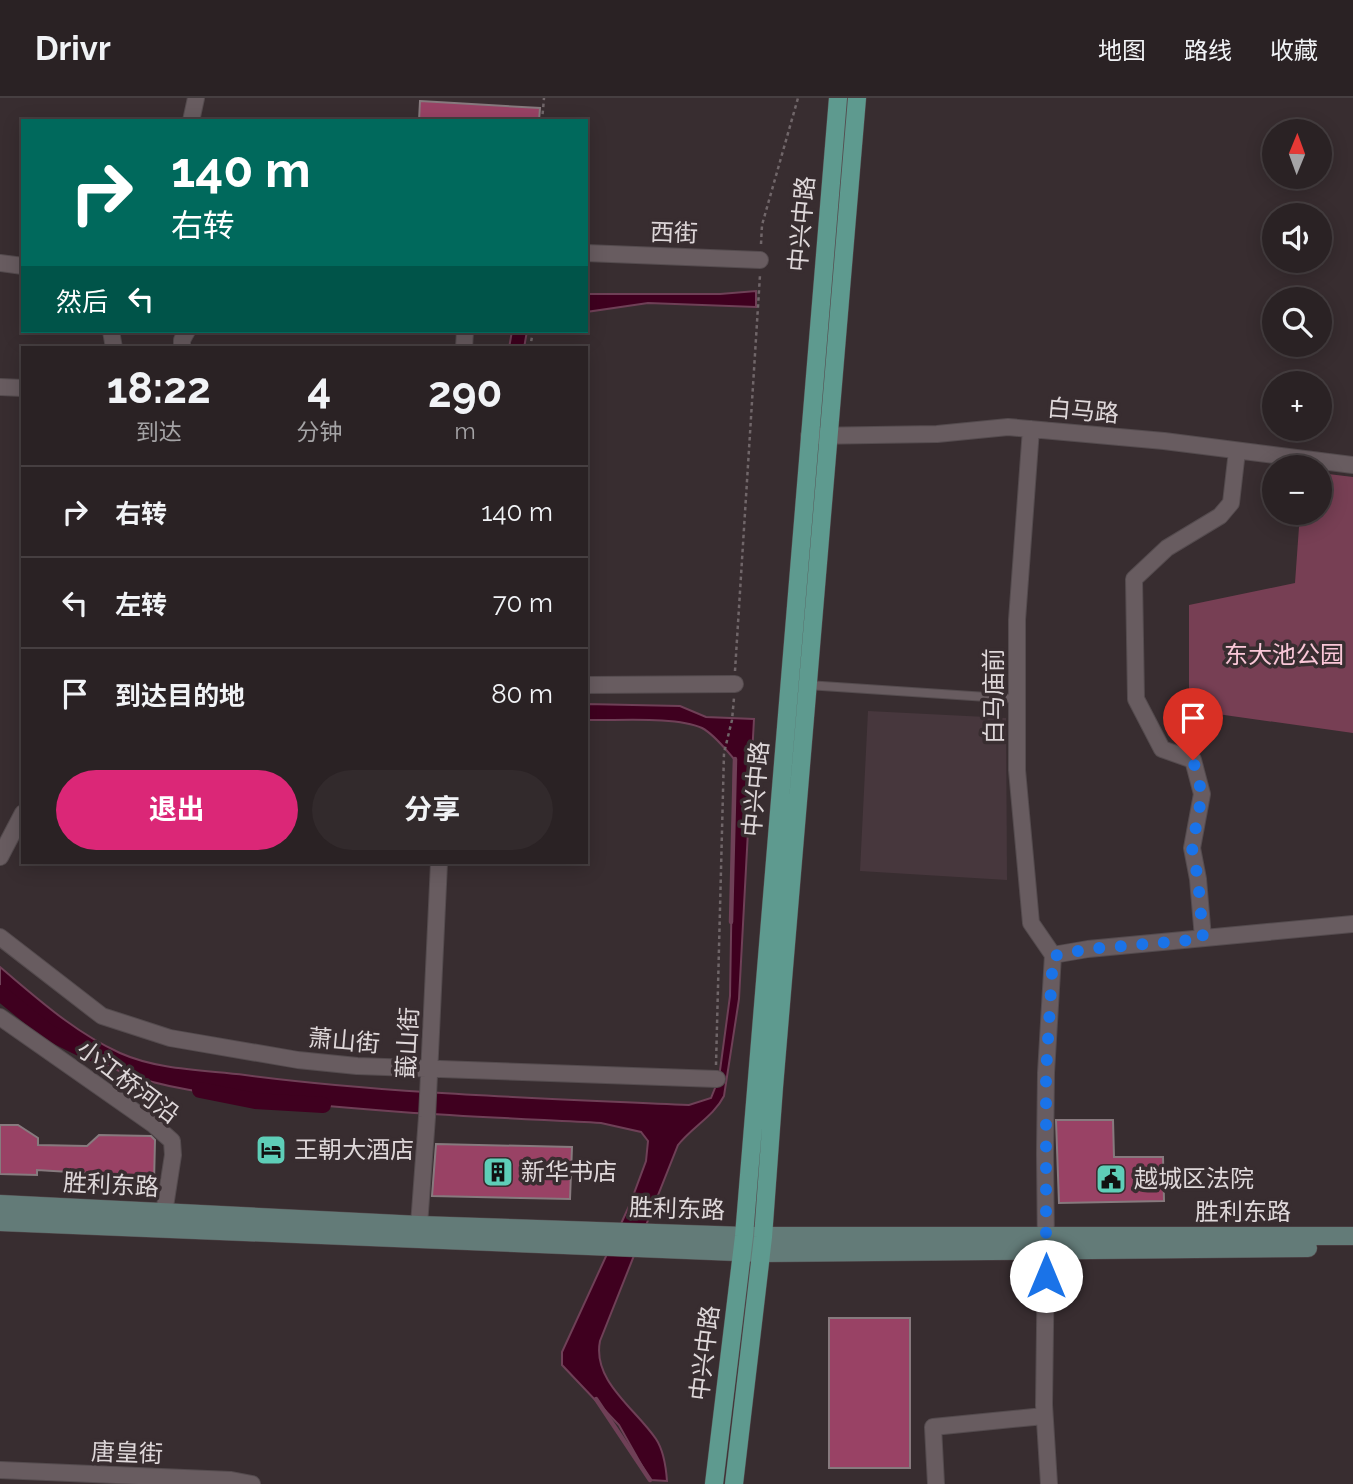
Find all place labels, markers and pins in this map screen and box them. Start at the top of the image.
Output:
pin [1163,688,1223,760]
hotel icon: 王朝大酒店 [254,1133,288,1167]
place label: 王朝大酒店 [294,1135,414,1164]
building icon: 新华书店 [481,1155,515,1189]
place label: 新华书店 [521,1157,617,1186]
public building icon: 越城区法院 [1094,1162,1128,1196]
place label: 越城区法院 [1134,1164,1254,1193]

